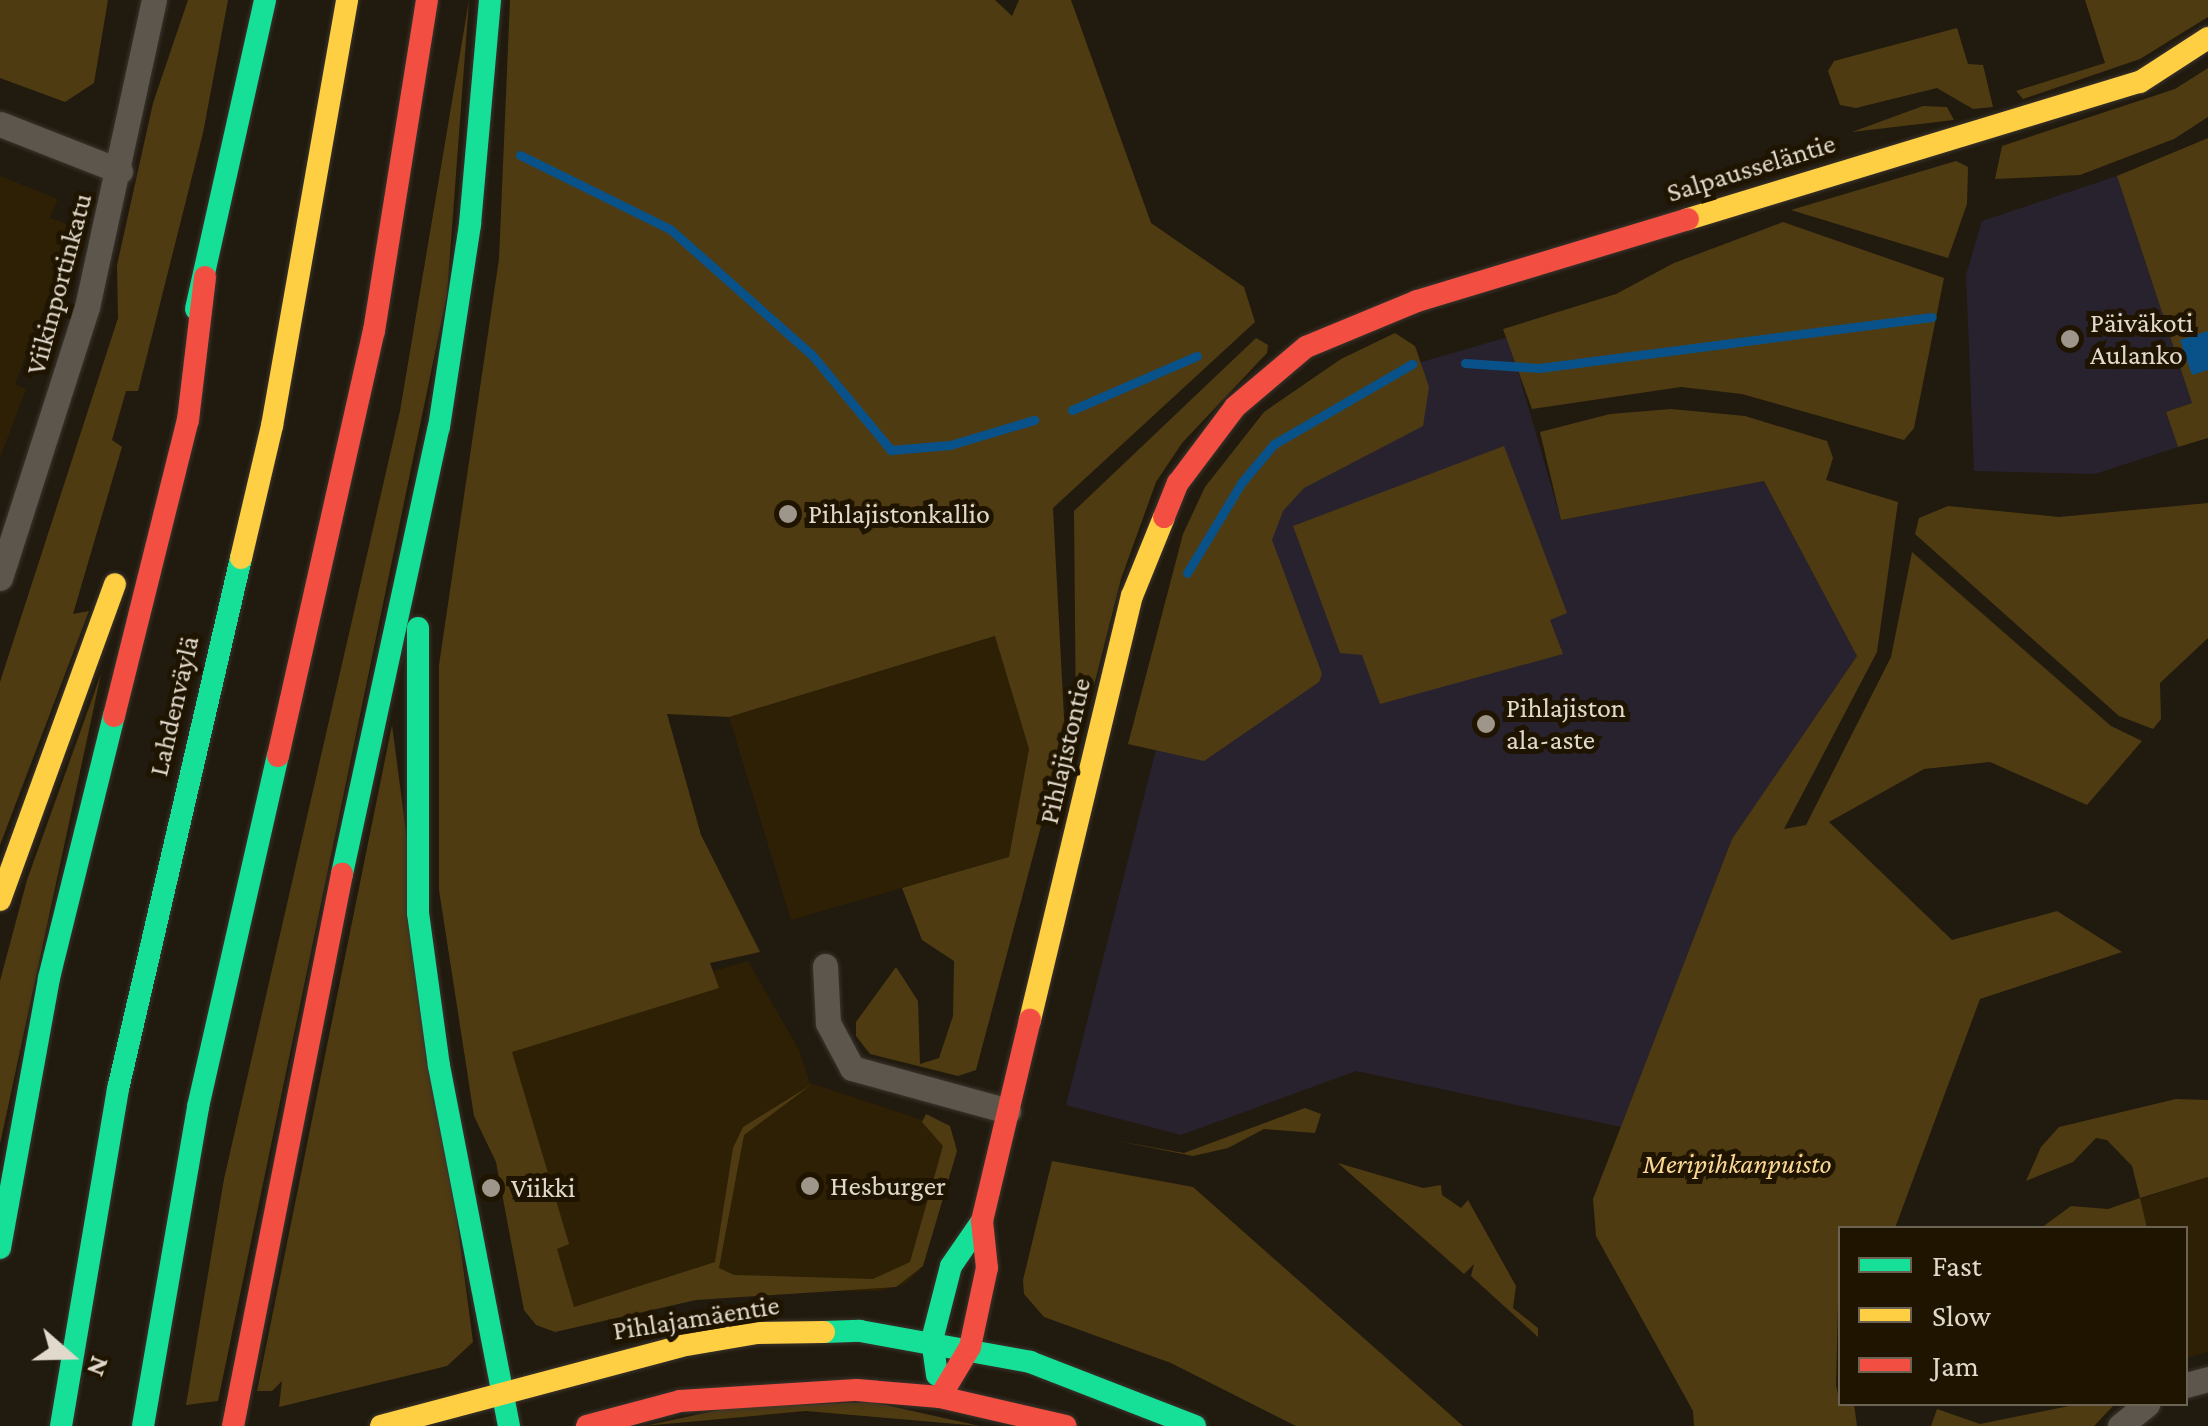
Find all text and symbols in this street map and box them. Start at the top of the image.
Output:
street label: Salpausseläntie [1663,126,1839,210]
street label: Viikinportinkatu [19,190,99,378]
place label: Päiväkoti Aulanko [2090,306,2193,372]
marker: Päiväkoti Aulanko [2059,328,2081,350]
place label: Pihlajistonkallio [808,497,990,531]
marker: Pihlajistonkallio [777,503,799,525]
street label: Lahdenväylä [142,633,206,779]
street label: Pihlajistontie [1032,675,1098,827]
place label: Pihlajiston ala-aste [1506,691,1626,757]
marker: Pihlajiston ala-aste [1475,713,1497,735]
park label: Meripihkanpuisto [1643,1147,1831,1181]
place label: Hesburger [830,1169,946,1203]
place label: Viikki [511,1171,575,1205]
marker: Hesburger [799,1175,821,1197]
marker: Viikki [480,1177,502,1199]
legend [1838,1226,2188,1406]
text: Fast [1932,1249,1982,1282]
street label: Pihlajamäentie [610,1288,782,1348]
text: Slow [1932,1299,1991,1332]
north arrow [20,1306,120,1406]
text: Jam [1932,1349,1979,1382]
text: N [81,1352,116,1381]

